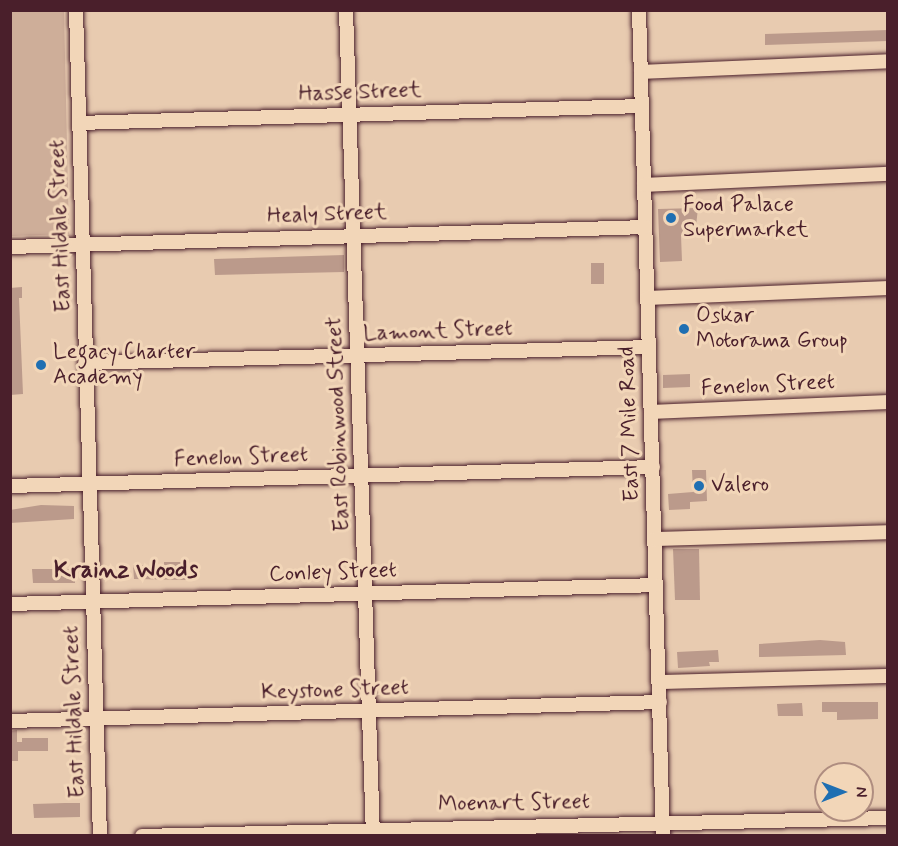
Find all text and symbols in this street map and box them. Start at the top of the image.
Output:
street label: Hasse Street [298,78,422,108]
street label: East Hildale Street [45,137,77,315]
place label: Food Palace Supermarket [683,192,809,243]
street label: Healy Street [267,200,387,230]
marker: Food Palace Supermarket [664,211,678,225]
place label: Oskar Motorama Group [696,303,848,354]
street label: East Robinwood Street [322,316,356,532]
street label: Lamont Street [361,316,515,348]
marker: Oskar Motorama Group [677,322,691,336]
place label: Legacy Charter Academy [53,339,204,390]
street label: East 7 Mile Road [614,346,646,502]
marker: Legacy Charter Academy [34,358,48,372]
street label: Fenelon Street [699,369,837,403]
street label: Fenelon Street [172,442,310,474]
place label: Valero [711,473,769,499]
marker: Valero [692,479,706,493]
district label: Krainz Woods [54,557,198,585]
street label: Conley Street [267,558,399,588]
street label: East Hildale Street [59,623,91,801]
street label: Keystone Street [259,675,411,707]
north arrow [814,762,874,822]
text: N [850,787,871,797]
street label: Moenart Street [436,789,592,819]

